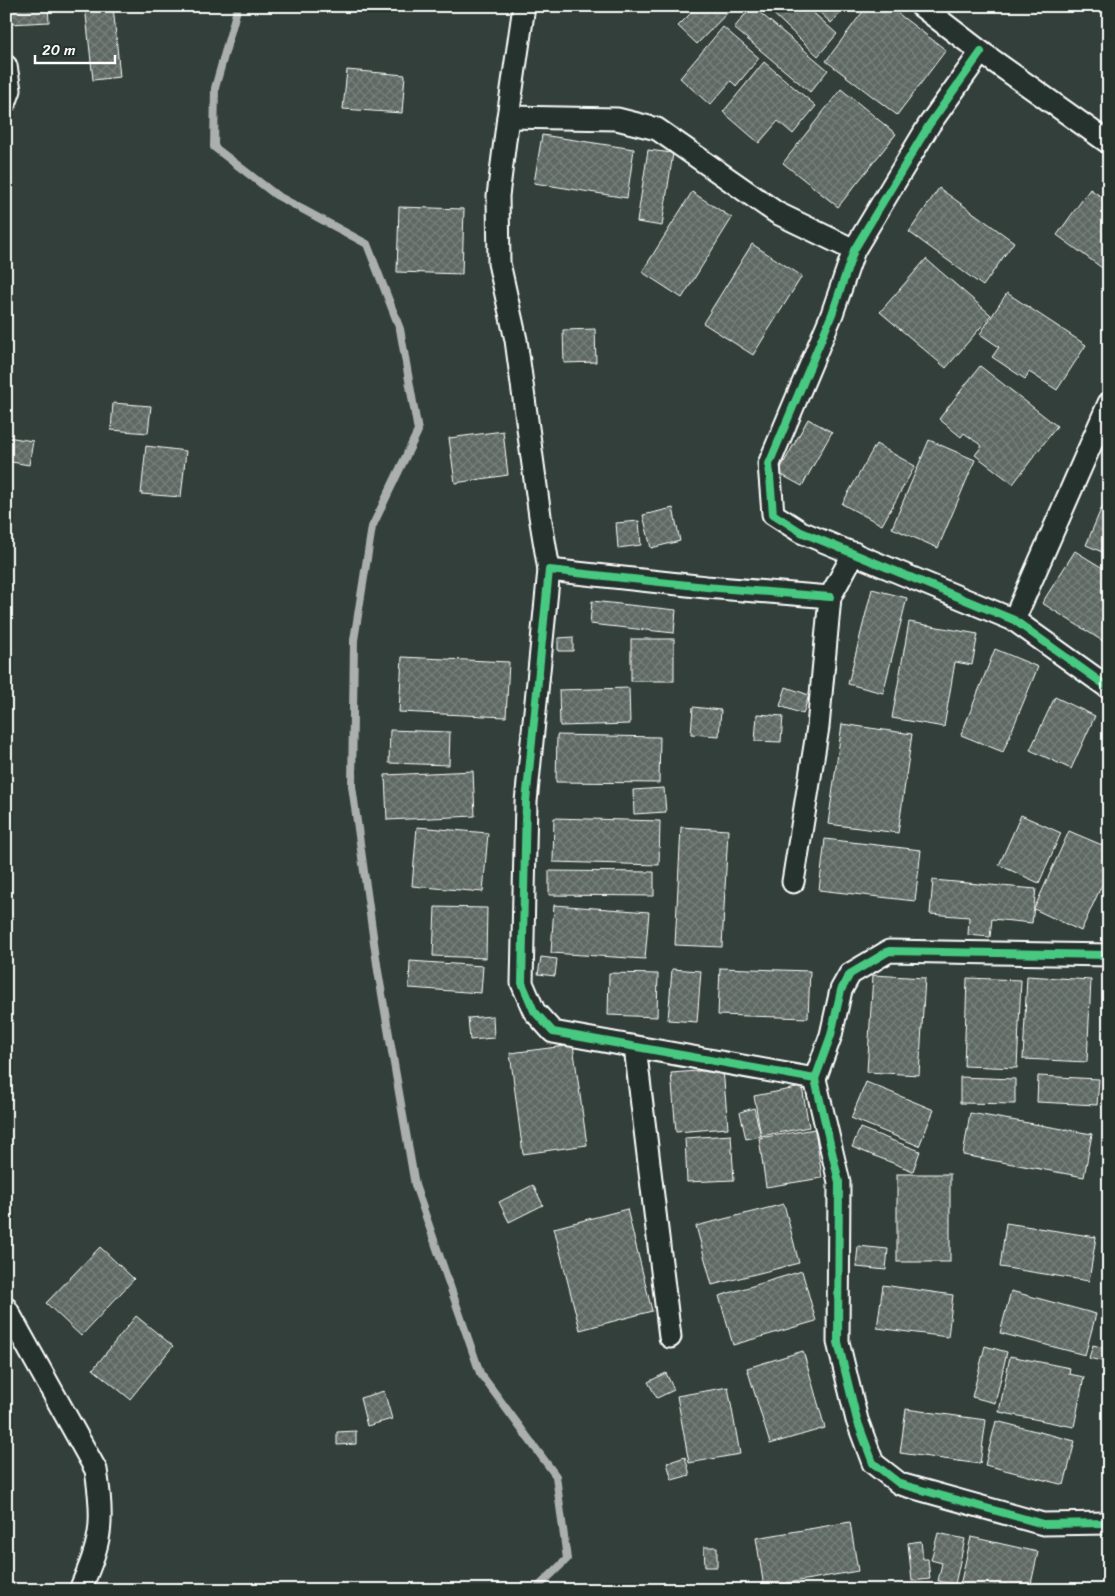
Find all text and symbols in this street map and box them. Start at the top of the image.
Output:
scale bar [35,32,115,64]
text: 20 m [42,37,76,63]

